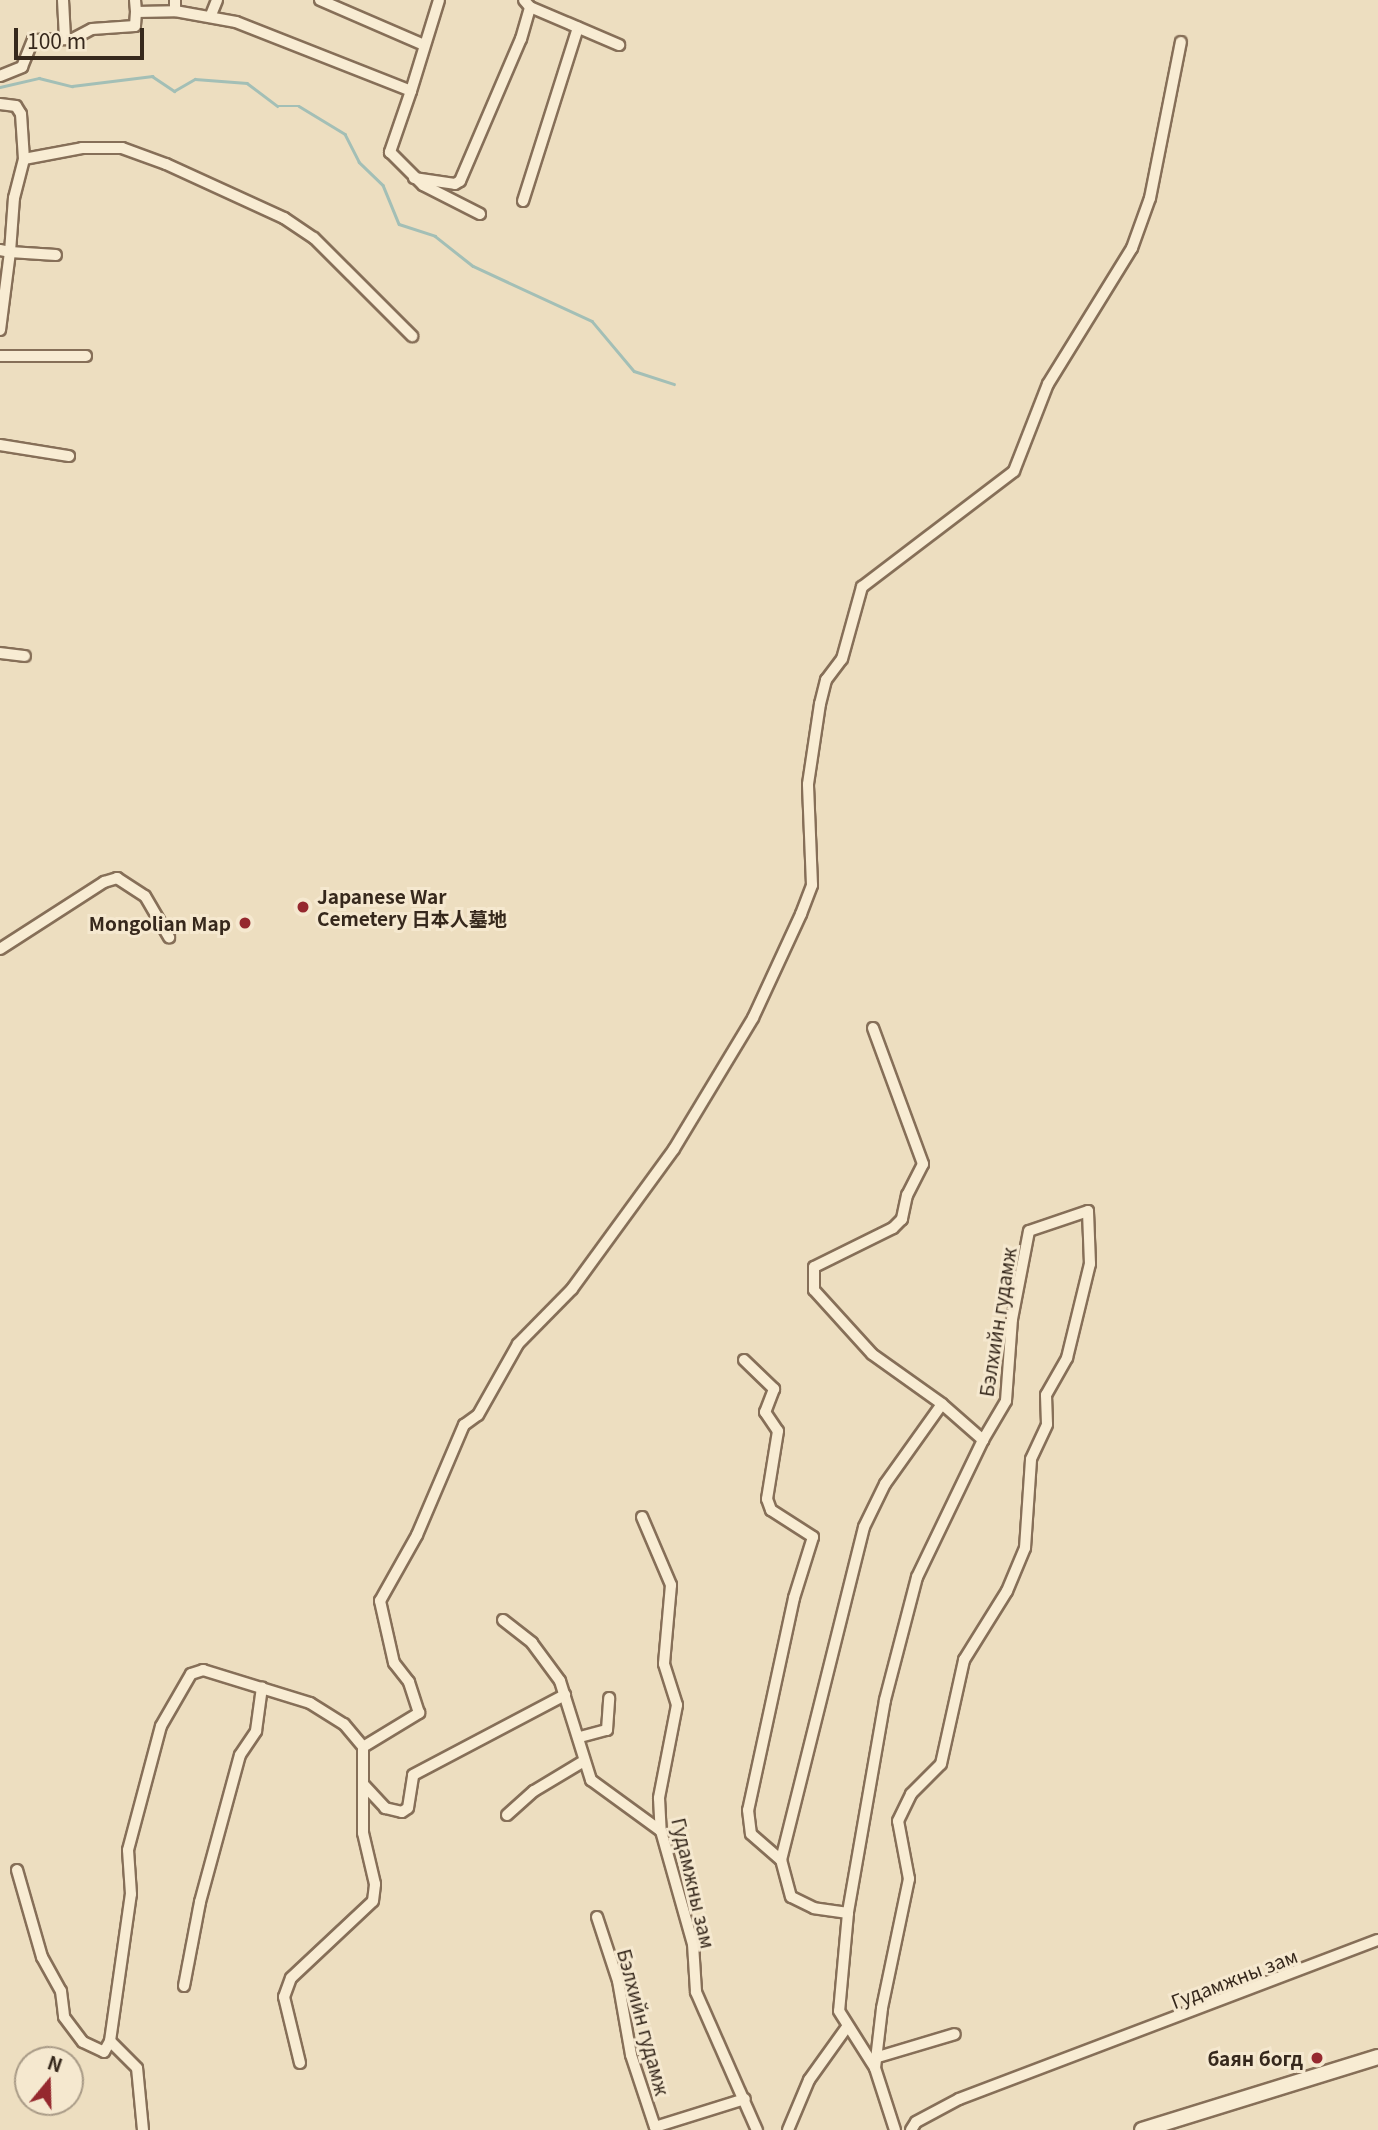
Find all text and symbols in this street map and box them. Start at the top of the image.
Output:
scale bar [18,14,147,58]
text: 100 m [27,25,86,55]
place label: Japanese War Cemetery 日本人墓地 [317,885,507,929]
marker: Japanese War Cemetery 日本人墓地 [295,899,311,915]
place label: Mongolian Map [89,912,231,934]
marker: Mongolian Map [237,915,253,931]
street label: Бэлхийн гудамж [974,1246,1020,1398]
street label: Гудамжны зам [668,1815,720,1951]
street label: Гудамжны зам [1168,1943,1300,2013]
street label: Бэлхийн гудамж [613,1946,675,2098]
north arrow [14,2046,84,2116]
text: N [44,2047,66,2078]
place label: баян богд [1207,2047,1303,2069]
marker: баян богд [1309,2050,1325,2066]

